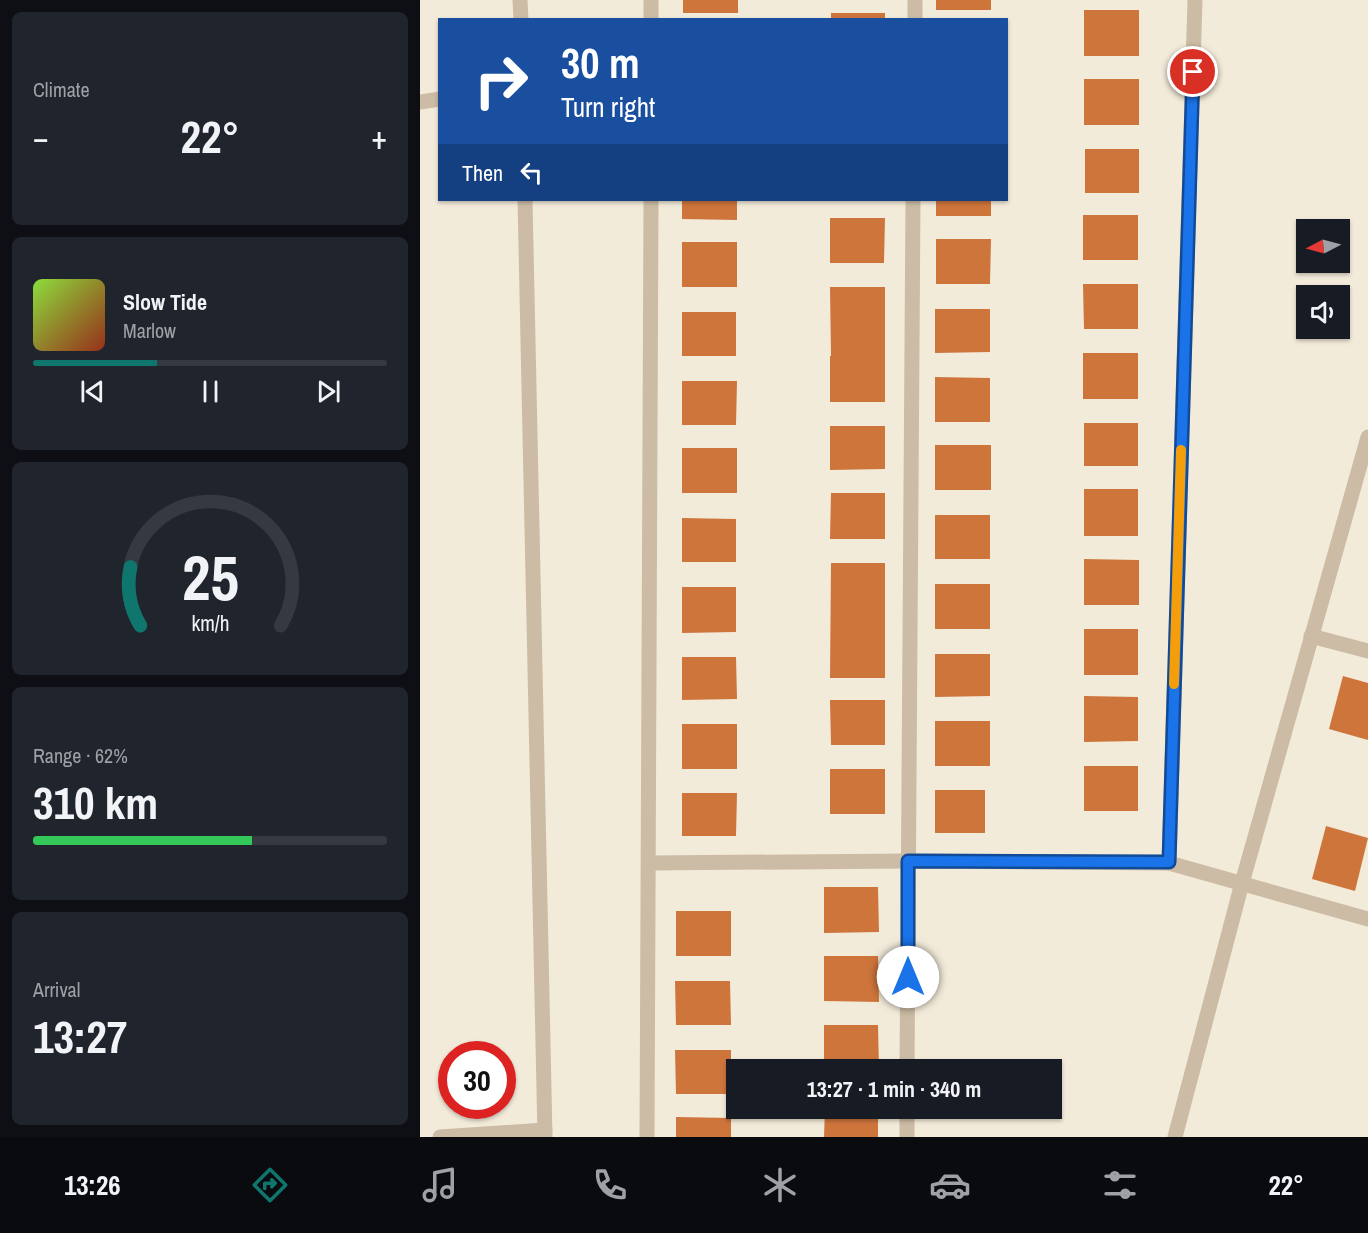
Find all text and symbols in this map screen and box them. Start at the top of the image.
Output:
text: 30 m [561,35,640,91]
icon: right [462,42,540,120]
pin [1167,46,1218,97]
icon: arrive [1176,55,1209,88]
text: Climate [33,76,90,103]
text: Turn right [561,89,655,125]
text: 22° [180,106,240,167]
text: − [33,115,49,159]
text: + [371,115,387,159]
icon: left [515,156,548,189]
text: Then [462,158,503,188]
north arrow [1296,219,1350,273]
map controls [1296,219,1350,339]
button: sound [1296,285,1350,339]
text: Slow Tide [123,287,207,317]
text: Marlow [123,317,176,344]
icon: previous [76,375,109,408]
icon: pause [194,375,227,408]
icon: next [312,375,345,408]
text: 25 [182,535,238,619]
text: km/h [191,609,229,638]
text: Range · 62% [33,742,128,769]
text: 310 km [33,772,158,833]
position arrow [876,945,940,1009]
text: Arrival [33,976,80,1003]
text: 13:27 [33,1006,127,1067]
speed limit sign: 30 [438,1041,516,1119]
text: 13:27 · 1 min · 340 m [807,1074,981,1104]
icon: directions [249,1164,291,1206]
icon: music [419,1164,461,1206]
icon: phone [589,1164,631,1206]
icon: climate [759,1164,801,1206]
icon: car [929,1164,971,1206]
icon: filters [1099,1164,1141,1206]
text: 13:26 [64,1167,121,1203]
text: 22° [1269,1167,1304,1203]

